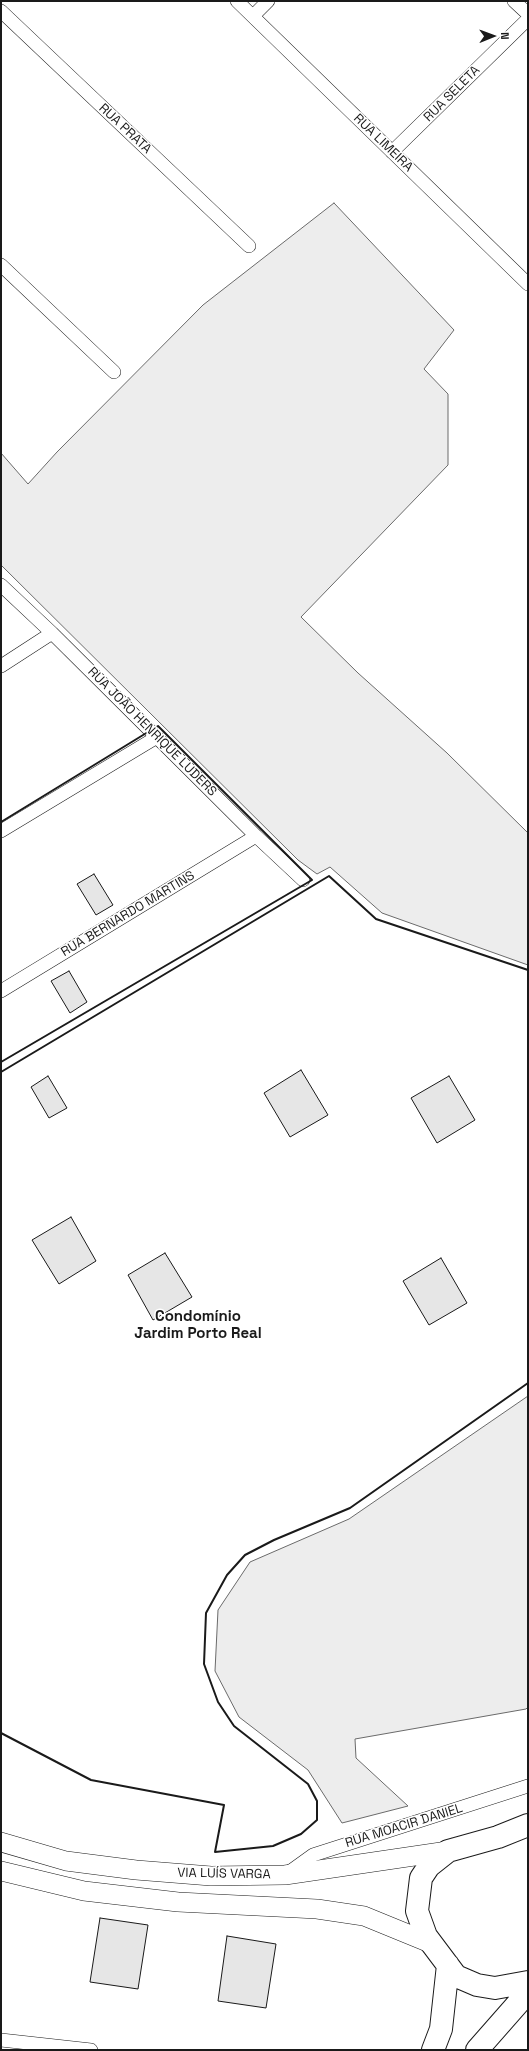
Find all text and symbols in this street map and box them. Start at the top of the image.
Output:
north arrow [473,16,513,56]
text: N [498,32,512,40]
street label: RUA SELETA [421,63,483,125]
street label: RUA PRATA [95,101,155,157]
street label: RUA LIMEIRA [350,111,416,175]
street label: RUA JOÃO HENRIQUE LUDERS [84,664,220,800]
street label: RUA BERNARDO MARTINS [58,868,198,960]
district label: Condomínio Jardim Porto Real [134,1308,262,1343]
street label: RUA MOACIR DANIEL [343,1801,465,1851]
street label: VIA LUÍS VARGA [177,1865,271,1883]

